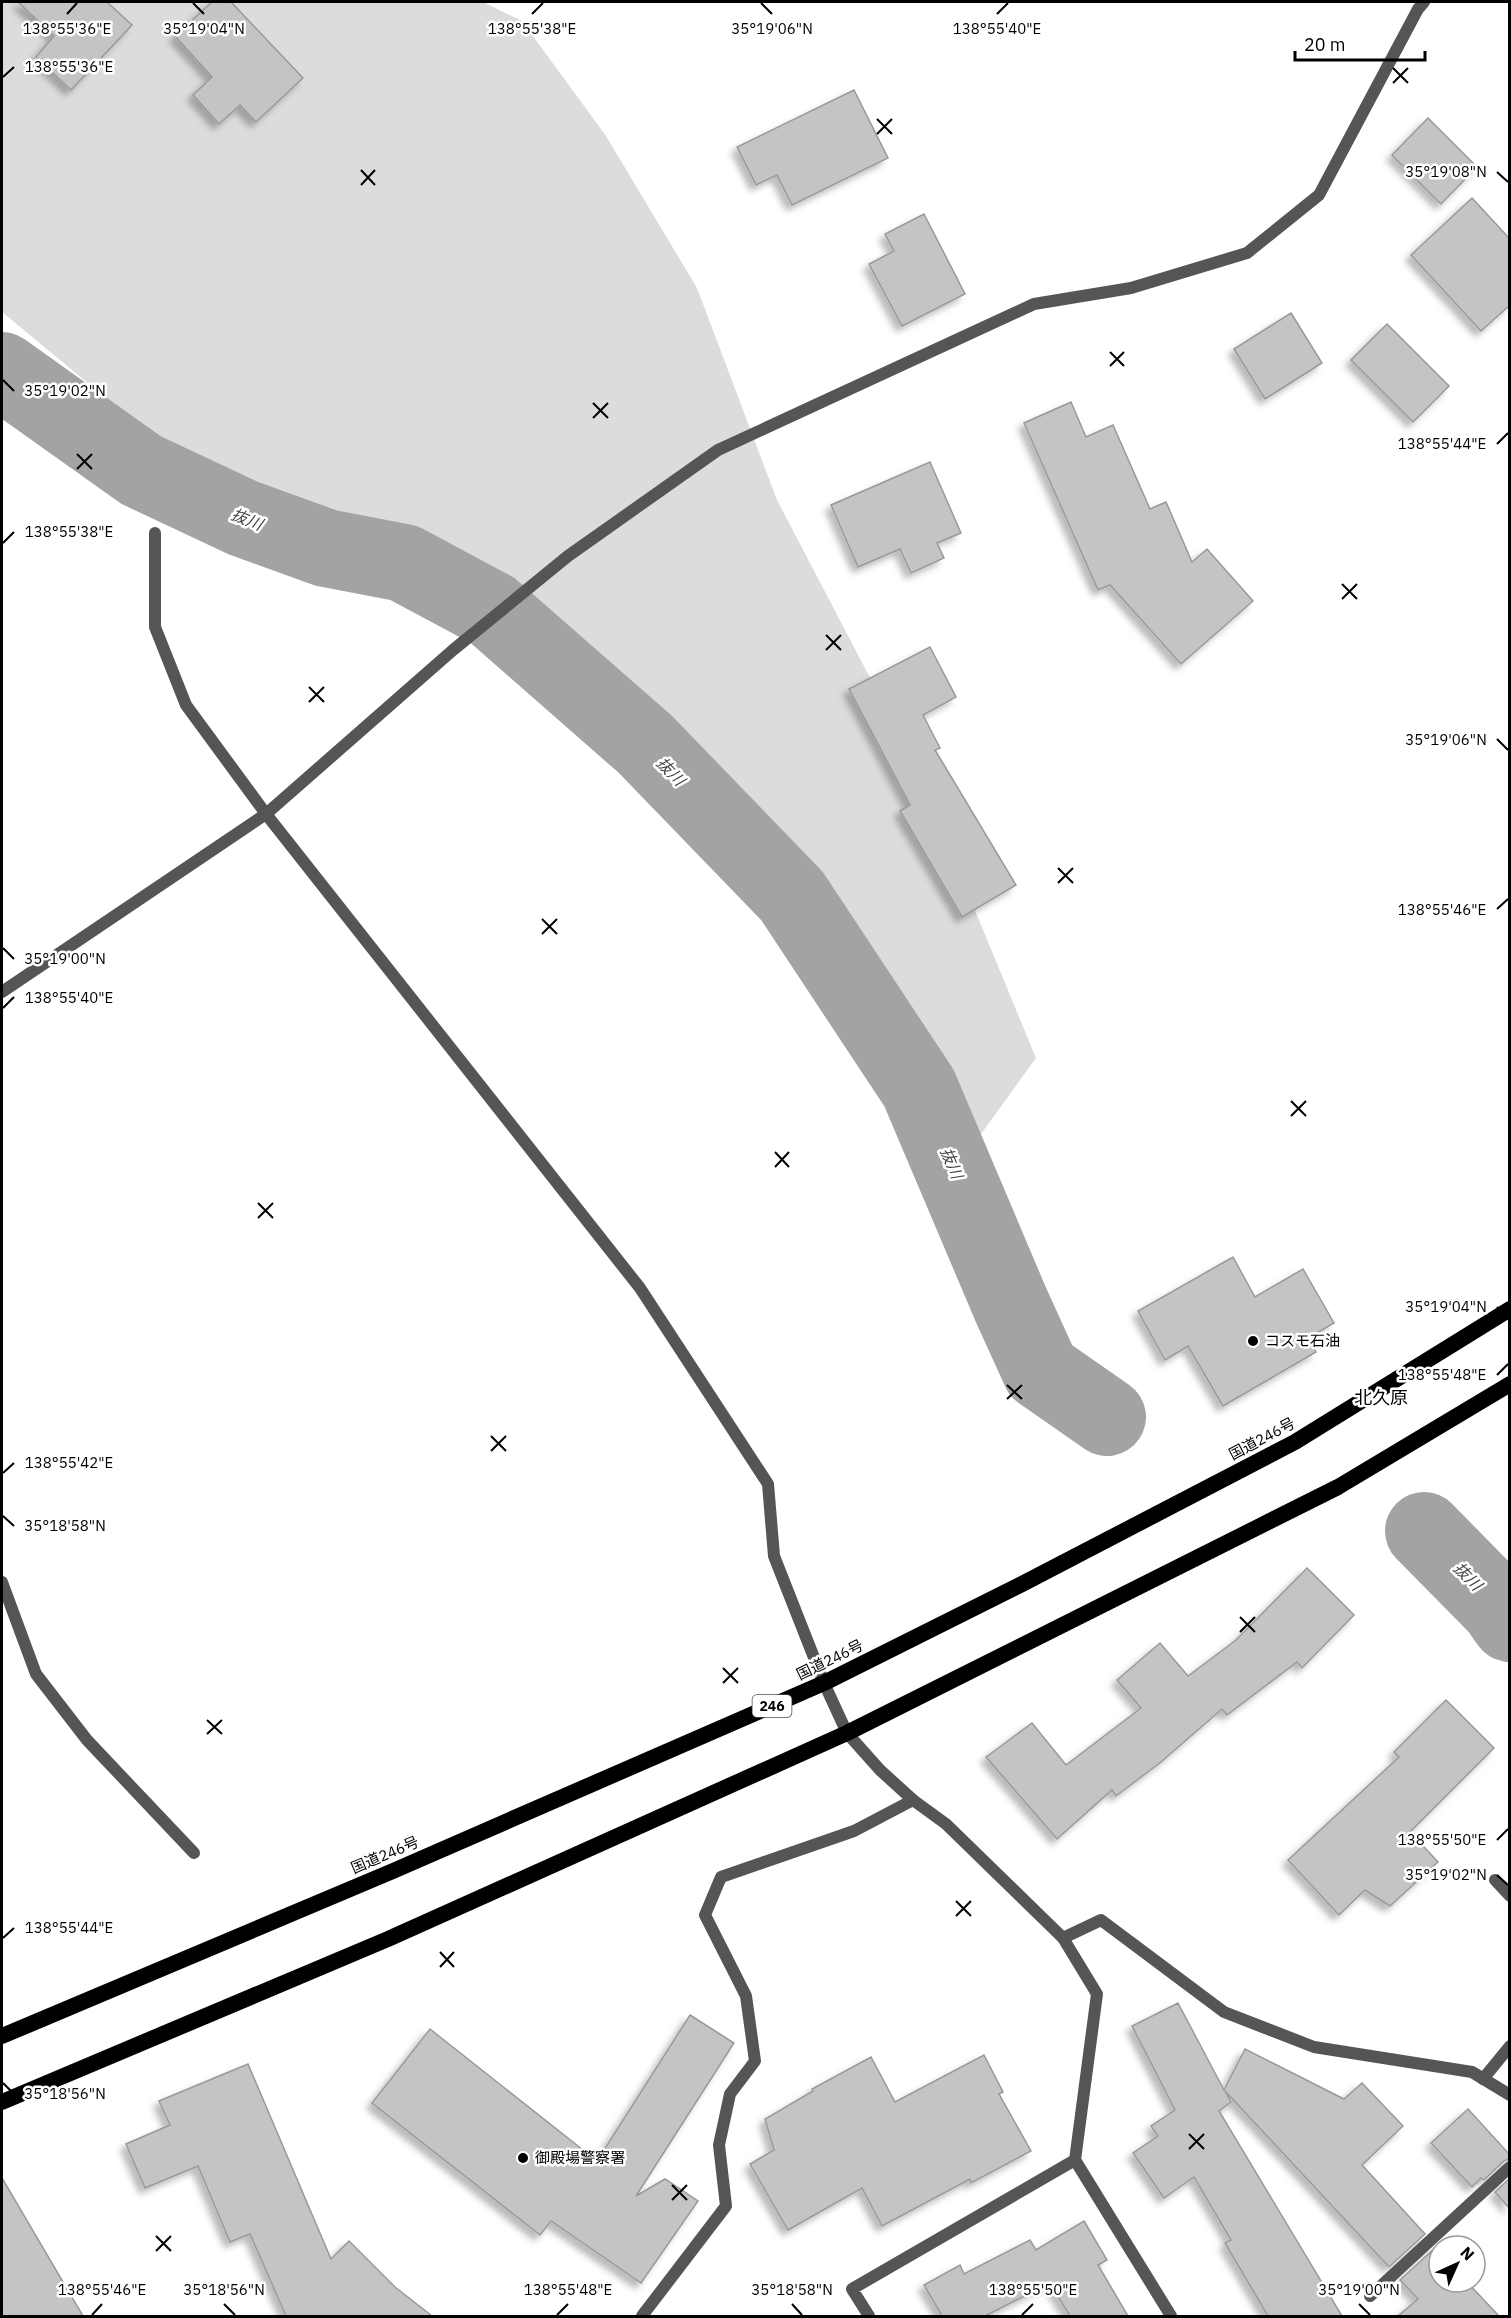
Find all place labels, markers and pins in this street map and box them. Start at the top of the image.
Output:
place label: コスモ石油 [1265,1331,1340,1350]
marker: コスモ石油 [1246,1334,1260,1348]
place label: 御殿場警察署 [535,2148,625,2167]
marker: 御殿場警察署 [516,2151,530,2165]

